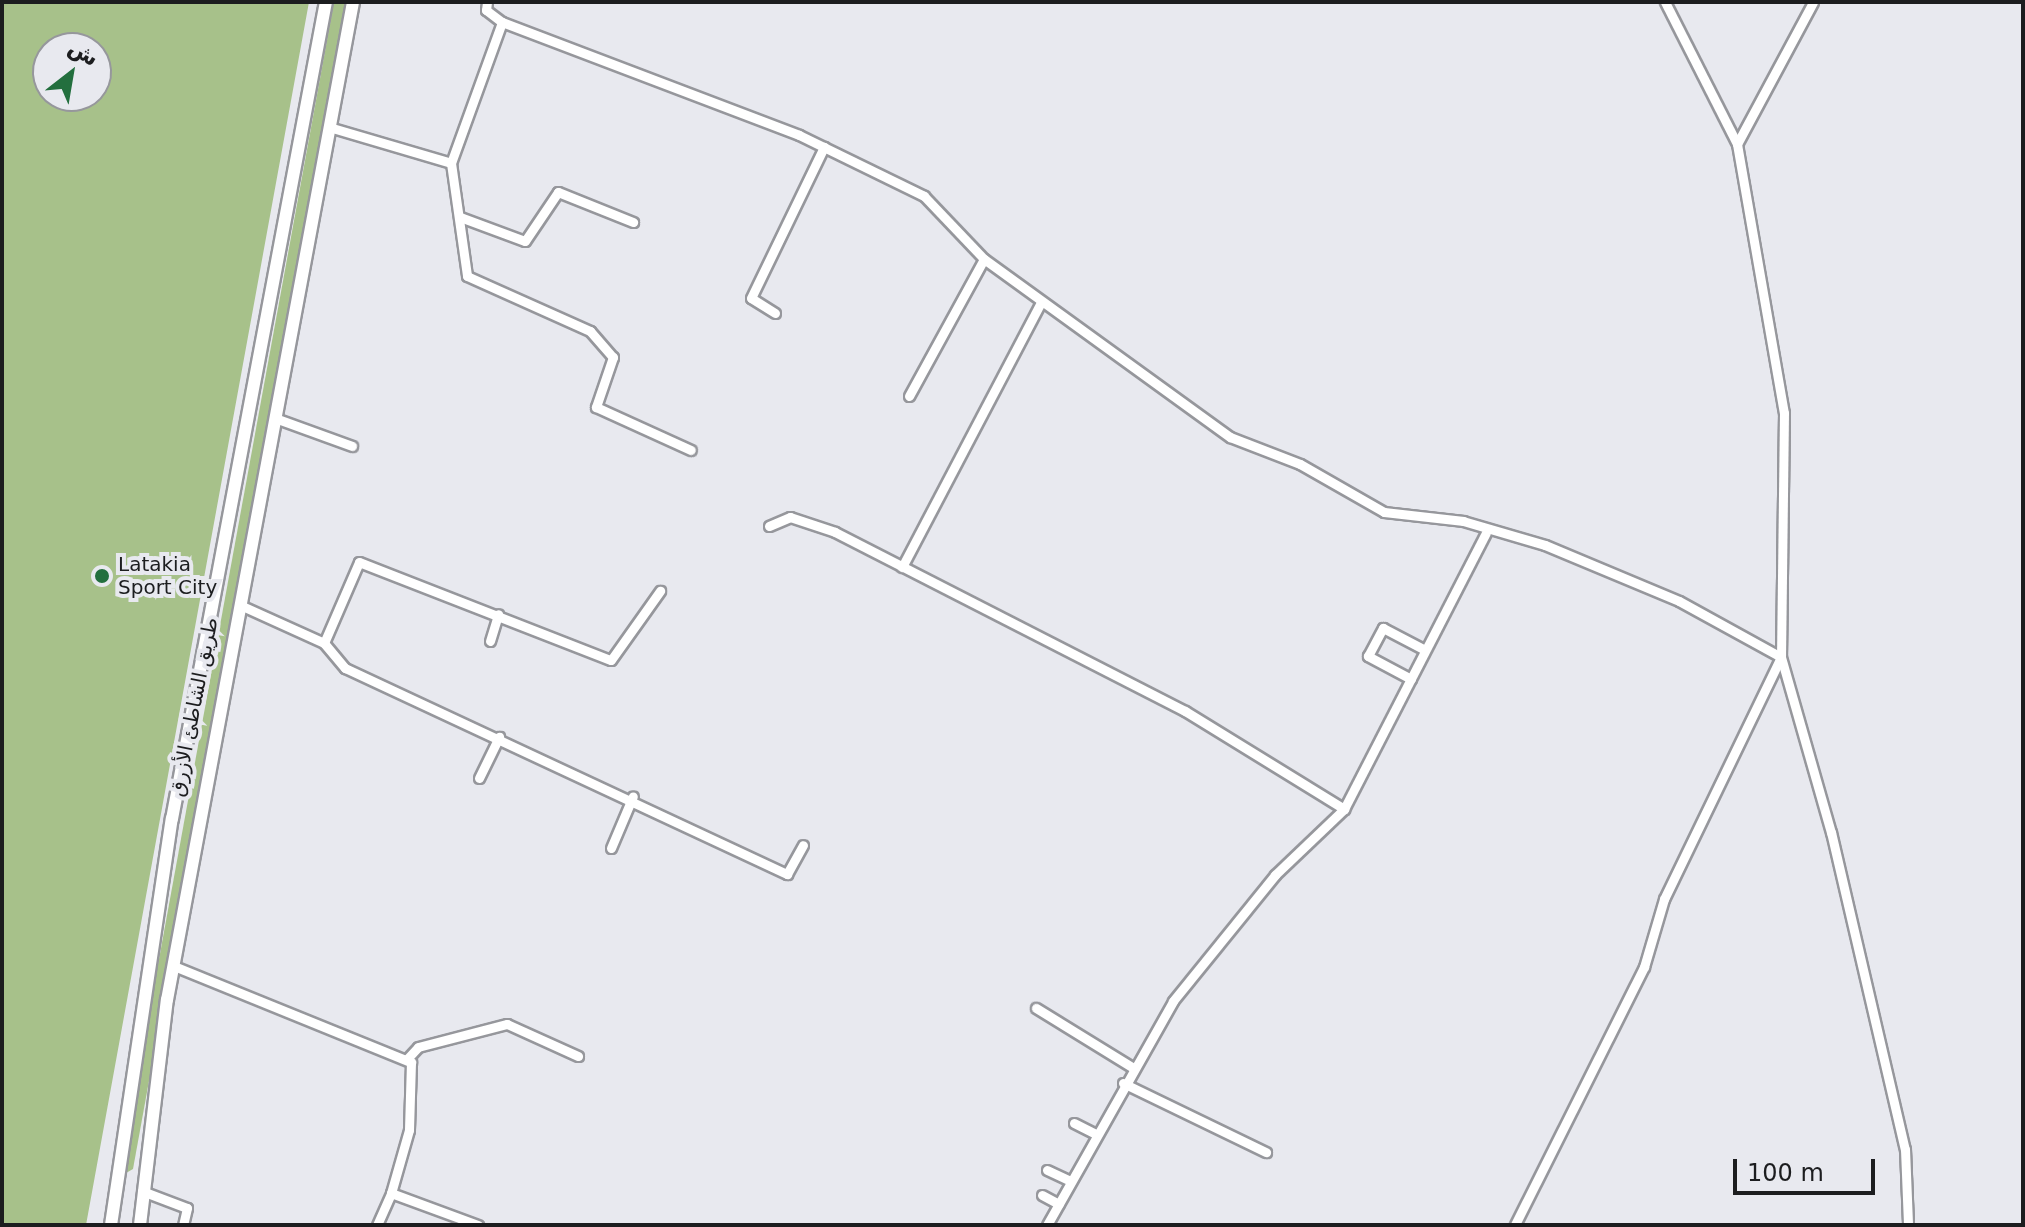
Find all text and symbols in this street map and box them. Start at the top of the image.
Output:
north arrow [32,32,112,112]
text: ش [64,34,103,71]
place label: Latakia Sport City [118,552,217,599]
marker: Latakia Sport City [93,567,111,585]
street label: طريق الشاطئ الأزرق [165,615,223,799]
scale bar [1737,1143,1879,1193]
text: 100 m [1747,1159,1824,1187]

